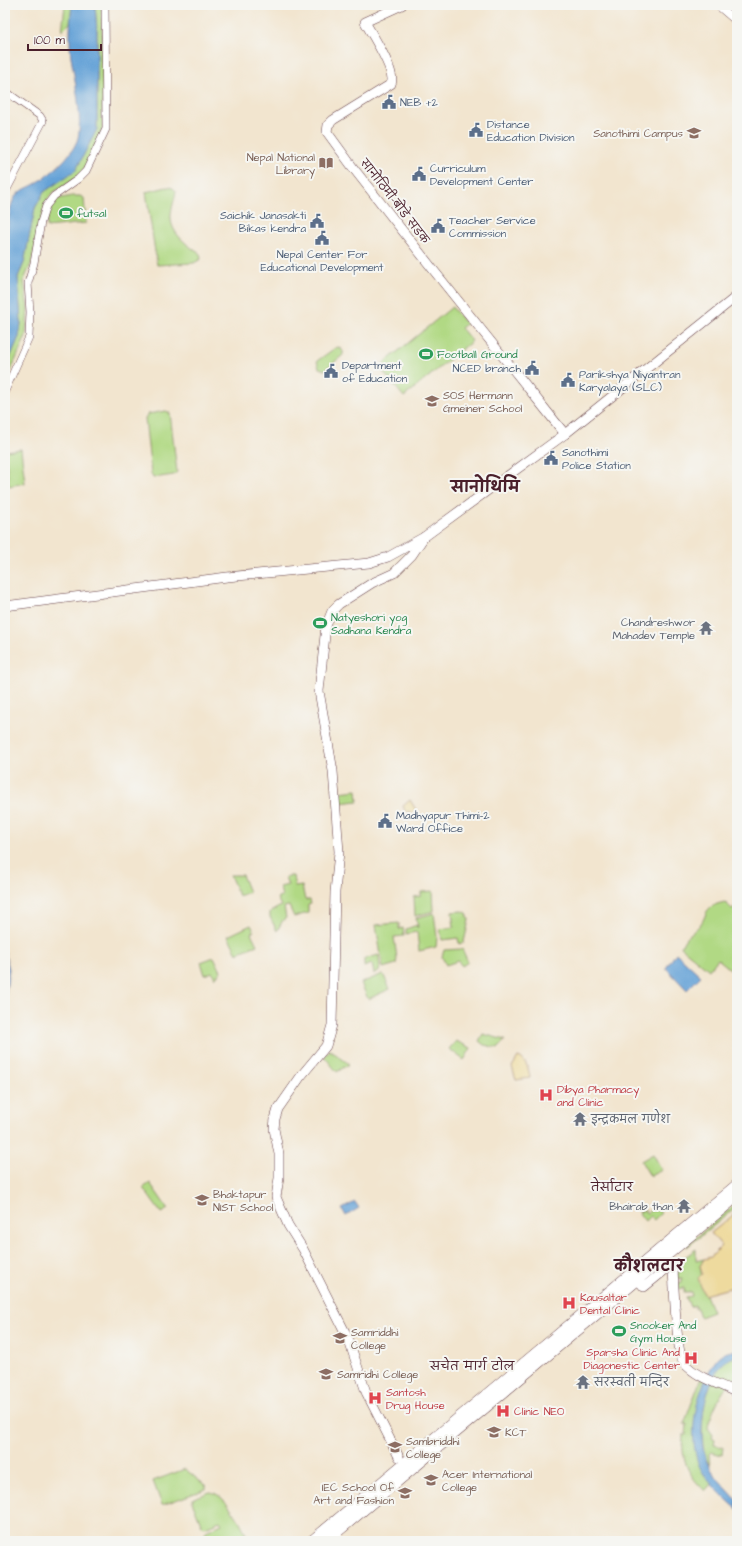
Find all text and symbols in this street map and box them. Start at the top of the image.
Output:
scale bar [28,26,101,52]
text: 100 m [34,32,65,49]
public building icon: NEB +2 [381,94,397,110]
place label: NEB +2 [400,95,438,110]
place label: Distance Education Division [487,117,575,145]
public building icon: Distance Education Division [468,122,484,138]
school or university icon: Sanothimi Campus [686,125,702,141]
place label: Sanothimi Campus [593,126,683,141]
place label: Nepal National Library [247,150,315,179]
street label: सानोठिमी-बोडे सडक [356,154,435,248]
library icon: Nepal National Library [318,155,334,171]
place label: Curriculum Development Center [430,161,533,189]
public building icon: Curriculum Development Center [411,166,427,182]
sports icon: futsal [58,205,74,221]
place label: futsal [77,206,107,221]
place label: Saichik Janasakti Bikas kendra [220,208,306,236]
public building icon: Saichik Janasakti Bikas kendra [309,213,325,229]
place label: Teacher Service Commission [449,213,536,241]
public building icon: Teacher Service Commission [430,218,446,234]
public building icon: Nepal Center For Educational Development [314,230,330,246]
place label: Nepal Center For Educational Development [260,247,384,275]
sports icon: Football Ground [418,346,434,362]
place label: Football Ground [437,347,518,362]
place label: Department of Education [342,358,408,386]
public building icon: NCED branch [524,360,540,376]
place label: NCED branch [453,361,522,376]
public building icon: Department of Education [323,363,339,379]
place label: Parikshya Niyantran Karyalaya (SLC) [579,367,681,396]
public building icon: Parikshya Niyantran Karyalaya (SLC) [560,372,576,388]
place label: SOS Hermann Gmeiner School [443,388,523,416]
school or university icon: SOS Hermann Gmeiner School [424,393,440,409]
place label: Sanothimi Police Station [562,445,631,473]
public building icon: Sanothimi Police Station [543,450,559,466]
district label: सानोथिमि [449,474,521,498]
place label: Natyeshori yog Sadhana Kendra [331,610,412,638]
sports icon: Natyeshori yog Sadhana Kendra [312,615,328,631]
place label: Chandreshwor Mahadev Temple [612,615,695,643]
temple icon: Chandreshwor Mahadev Temple [698,620,714,636]
place label: Madhyapur Thimi-2 Ward Office [396,808,490,836]
public building icon: Madhyapur Thimi-2 Ward Office [377,813,393,829]
place label: Dibya Pharmacy and Clinic [557,1082,639,1110]
hospital icon: Dibya Pharmacy and Clinic [538,1087,554,1103]
place label: इन्द्रकमल गणेश [590,1108,671,1127]
temple icon: इन्द्रकमल गणेश [572,1111,588,1127]
district label: तेर्साटार [590,1176,634,1196]
place label: Bhaktapur NIST School [213,1187,274,1215]
school or university icon: Bhaktapur NIST School [194,1192,210,1208]
temple icon: Bhairab than [676,1198,692,1214]
place label: Bhairab than [609,1199,674,1214]
district label: कौशलटार [612,1252,686,1277]
place label: Kausaltar Dental Clinic [580,1290,640,1318]
hospital icon: Kausaltar Dental Clinic [561,1295,577,1311]
place label: Snooker And Gym House [630,1318,697,1347]
sports icon: Snooker And Gym House [611,1323,627,1339]
place label: Samriddhi College [351,1325,399,1354]
school or university icon: Samriddhi College [332,1330,348,1346]
place label: Sparsha Clinic And Diagonestic Center [584,1345,680,1374]
hospital icon: Sparsha Clinic And Diagonestic Center [683,1350,699,1366]
district label: सचेत मार्ग टोल [429,1357,516,1375]
school or university icon: Samridhi College [318,1366,334,1382]
place label: Samridhi College [337,1367,418,1383]
place label: सरस्वती मन्दिर [593,1373,670,1390]
temple icon: सरस्वती मन्दिर [575,1374,591,1390]
place label: Santosh Drug House [386,1385,445,1414]
hospital icon: Santosh Drug House [367,1390,383,1406]
hospital icon: Clinic NEO [495,1403,511,1419]
place label: Clinic NEO [514,1404,565,1419]
school or university icon: KCT [486,1424,502,1440]
place label: KCT [505,1425,526,1440]
place label: Sambriddhi College [406,1434,460,1463]
school or university icon: Sambriddhi College [387,1439,403,1455]
place label: Acer International College [442,1467,533,1496]
school or university icon: Acer International College [423,1472,439,1488]
place label: IEC School Of Art and Fashion [313,1480,394,1508]
school or university icon: IEC School Of Art and Fashion [397,1485,413,1501]

